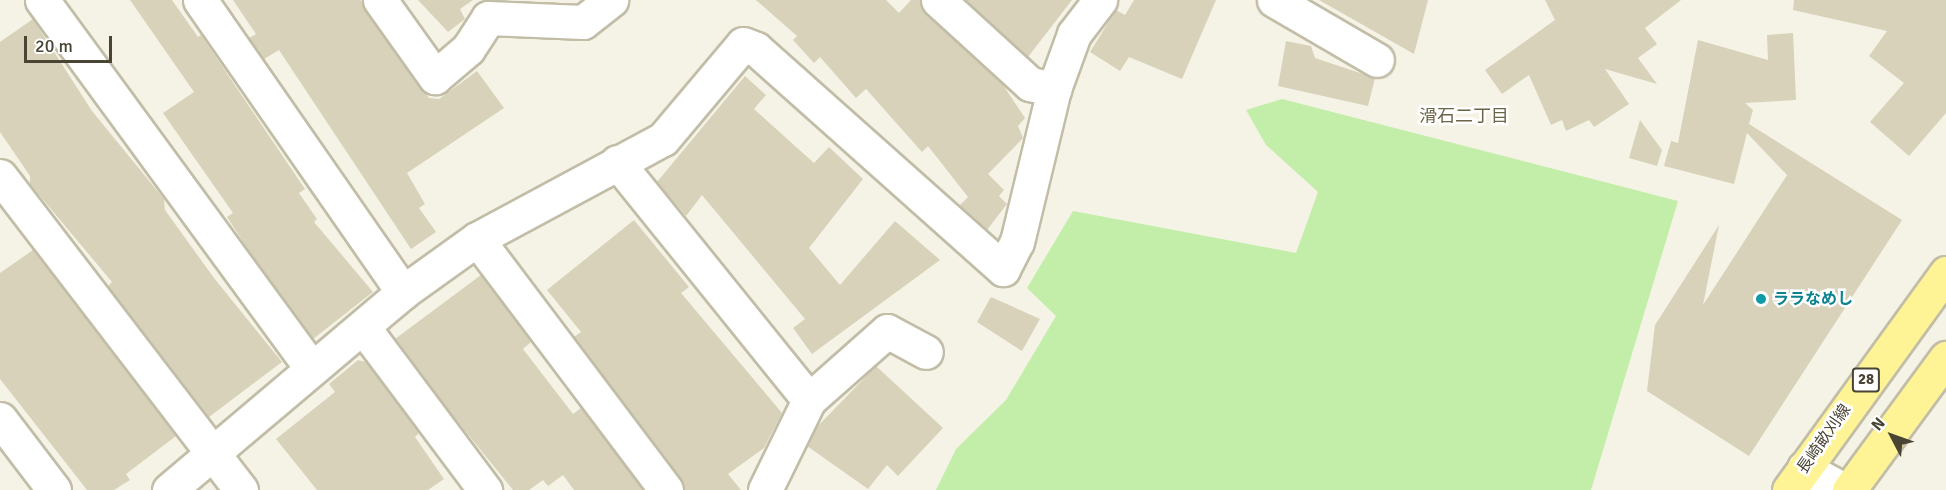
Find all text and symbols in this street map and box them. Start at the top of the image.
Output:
scale bar [27,24,116,62]
text: 20 m [35,35,73,57]
district label: 滑石二丁目 [1419,105,1509,127]
place label: ララなめし [1773,289,1853,309]
marker: ララなめし [1754,292,1768,306]
road number: 28 [1851,368,1881,392]
street label: 長崎畝刈線 [1793,401,1855,477]
north arrow [1862,406,1922,466]
text: N [1867,413,1890,435]

